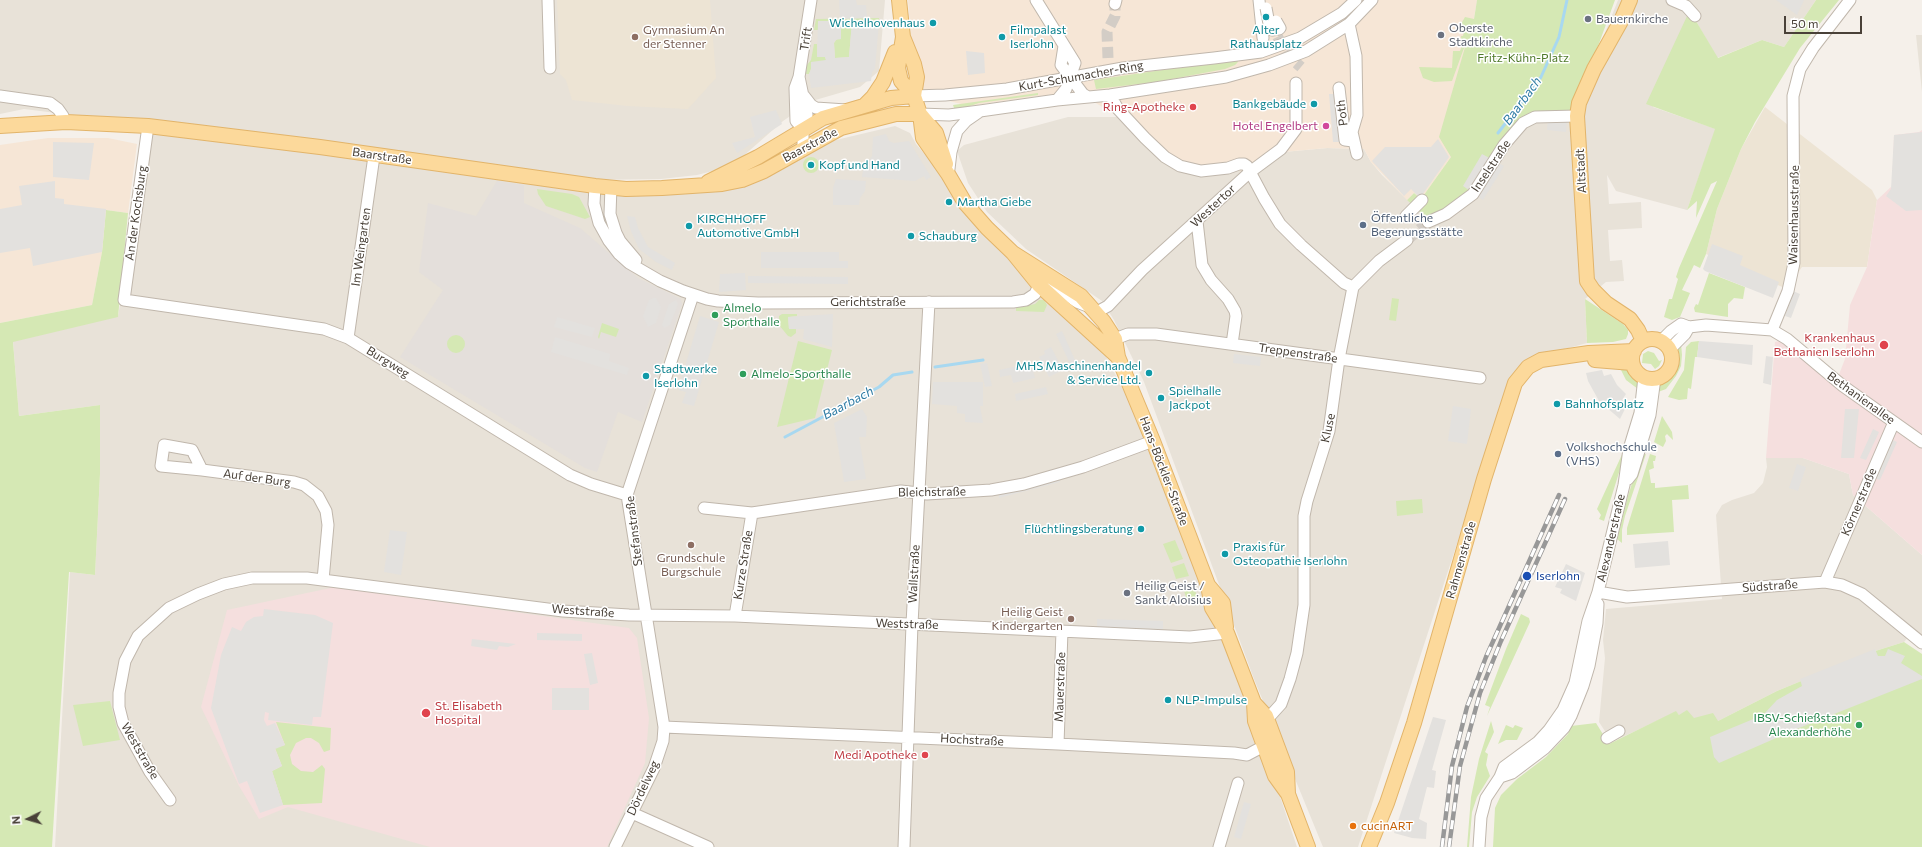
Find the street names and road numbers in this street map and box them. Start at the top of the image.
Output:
street label: Trift [797,26,815,52]
street label: Kurt-Schumacher-Ring [1018,58,1144,94]
street label: Poth [1333,99,1351,127]
street label: Baarstraße [780,125,840,165]
street label: Inselstraße [1468,137,1514,195]
street label: Baarstraße [351,145,413,167]
street label: Altstadt [1573,148,1589,194]
street label: An der Kochsburg [122,164,150,262]
street label: Waisenhausstraße [1786,165,1802,265]
street label: Westertor [1188,182,1238,230]
street label: Im Weingarten [348,207,374,287]
street label: Gerichtstraße [830,295,906,309]
street label: Treppenstraße [1257,340,1339,366]
street label: Burgweg [364,343,412,381]
street label: Bethanienallee [1824,369,1898,427]
street label: Kluse [1318,412,1338,444]
street label: Hans-Böckler-Straße [1137,414,1191,528]
street label: Auf der Burg [222,466,292,490]
street label: Körnerstraße [1838,466,1880,538]
street label: Bleichstraße [898,484,966,500]
street label: Alexanderstraße [1594,493,1628,583]
street label: Stefanstraße [623,495,645,567]
street label: Rahmenstraße [1443,520,1479,600]
street label: Kurze Straße [730,529,756,601]
street label: Wallstraße [905,544,923,604]
street label: Südstraße [1742,577,1798,595]
street label: Weststraße [551,602,615,620]
street label: Weststraße [875,616,939,632]
street label: Mauerstraße [1052,652,1068,722]
street label: Weststraße [118,720,162,782]
street label: Hochstraße [940,731,1004,749]
street label: Dördelweg [624,758,662,818]

